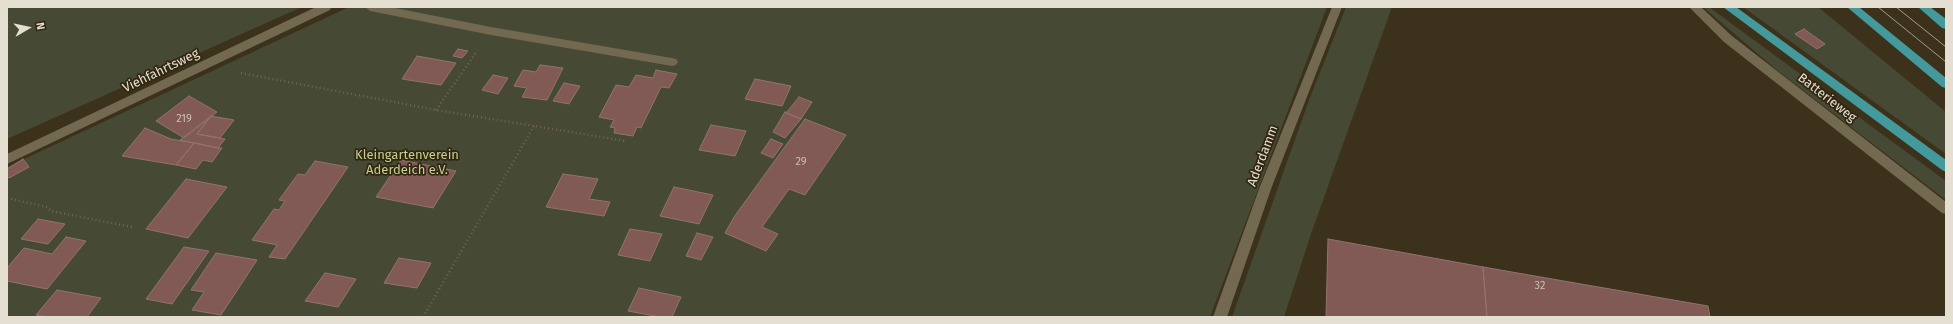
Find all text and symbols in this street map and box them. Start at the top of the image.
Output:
north arrow [8,8,48,48]
text: N [33,21,47,31]
street label: Viehfahrtsweg [120,46,202,96]
street label: Batterieweg [1795,70,1859,126]
house number: 219 [176,112,192,126]
street label: Aderdamm [1244,123,1282,189]
park label: Kleingartenverein Aderdeich e.V. [355,147,459,178]
house number: 29 [795,155,807,169]
house number: 32 [1535,279,1545,293]

